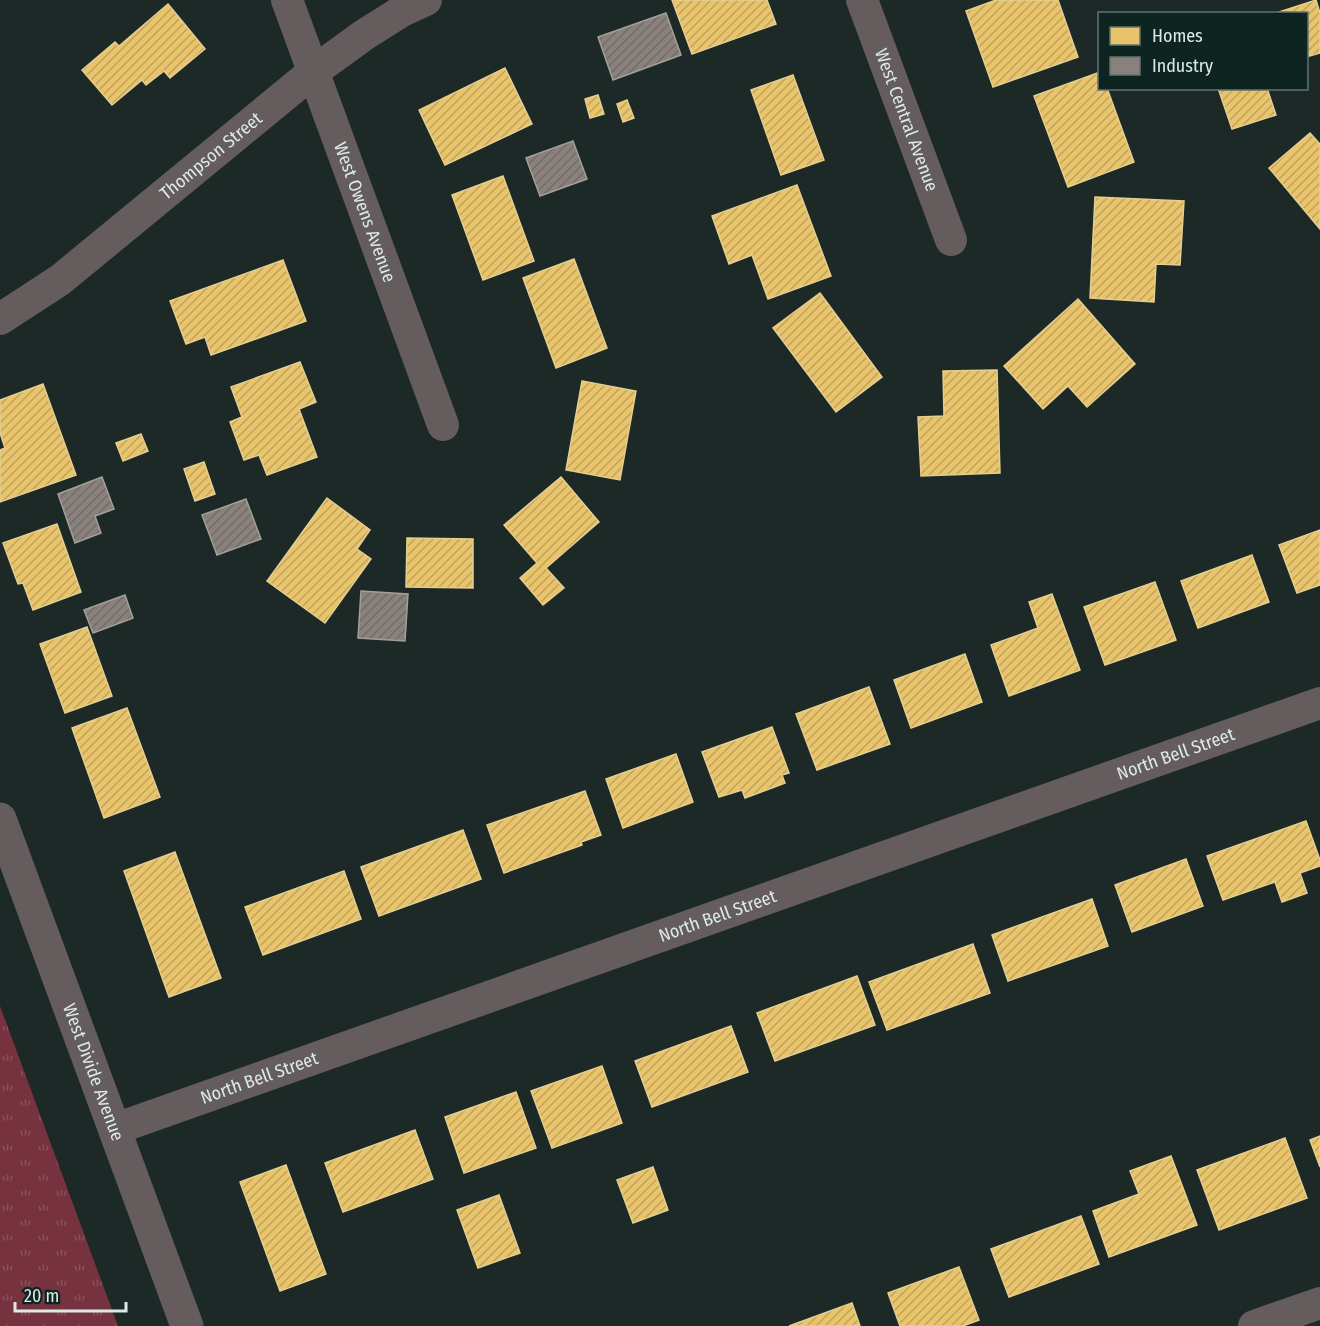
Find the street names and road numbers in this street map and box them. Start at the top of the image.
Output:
street label: West Central Avenue [870,46,943,195]
street label: Thompson Street [155,107,267,204]
street label: West Owens Avenue [329,139,401,285]
street label: North Bell Street [1114,723,1238,785]
street label: North Bell Street [656,885,779,947]
street label: West Divide Avenue [58,1001,129,1144]
street label: North Bell Street [198,1047,321,1109]

